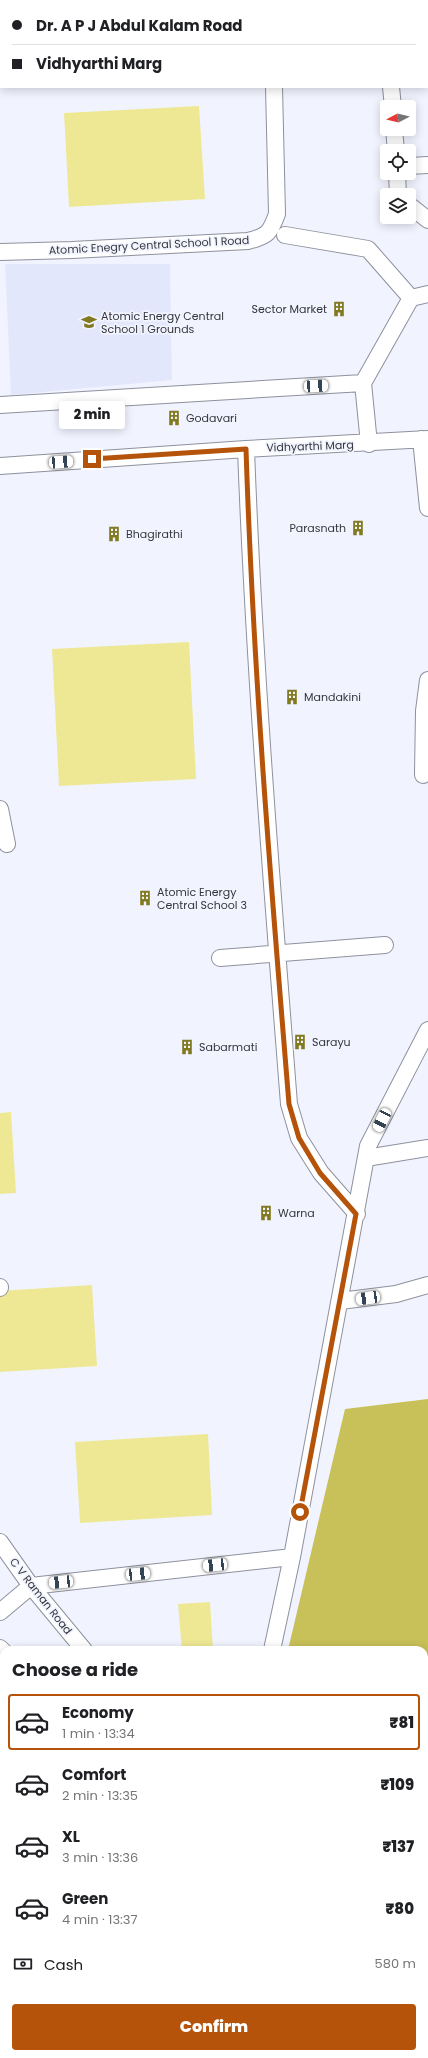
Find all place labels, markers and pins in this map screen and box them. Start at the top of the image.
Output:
building icon: Sector Market [330,300,348,318]
place label: Sector Market [251,301,327,317]
place label: Atomic Energy Central School 1 Grounds [101,308,224,337]
school or university icon: Atomic Energy Central School 1 Grounds [80,313,98,331]
building icon: Godavari [165,409,183,427]
place label: Godavari [186,410,237,426]
building icon: Parasnath [349,519,367,537]
place label: Parasnath [289,520,346,536]
building icon: Bhagirathi [105,525,123,543]
place label: Bhagirathi [126,526,183,542]
building icon: Mandakini [283,688,301,706]
place label: Mandakini [304,689,361,705]
place label: Atomic Energy Central School 3 [157,884,247,913]
building icon: Atomic Energy Central School 3 [136,889,154,907]
building icon: Sarayu [291,1033,309,1051]
place label: Sarayu [312,1034,351,1050]
building icon: Sabarmati [178,1038,196,1056]
place label: Sabarmati [199,1039,258,1055]
building icon: Warna [257,1204,275,1222]
place label: Warna [278,1205,315,1221]

